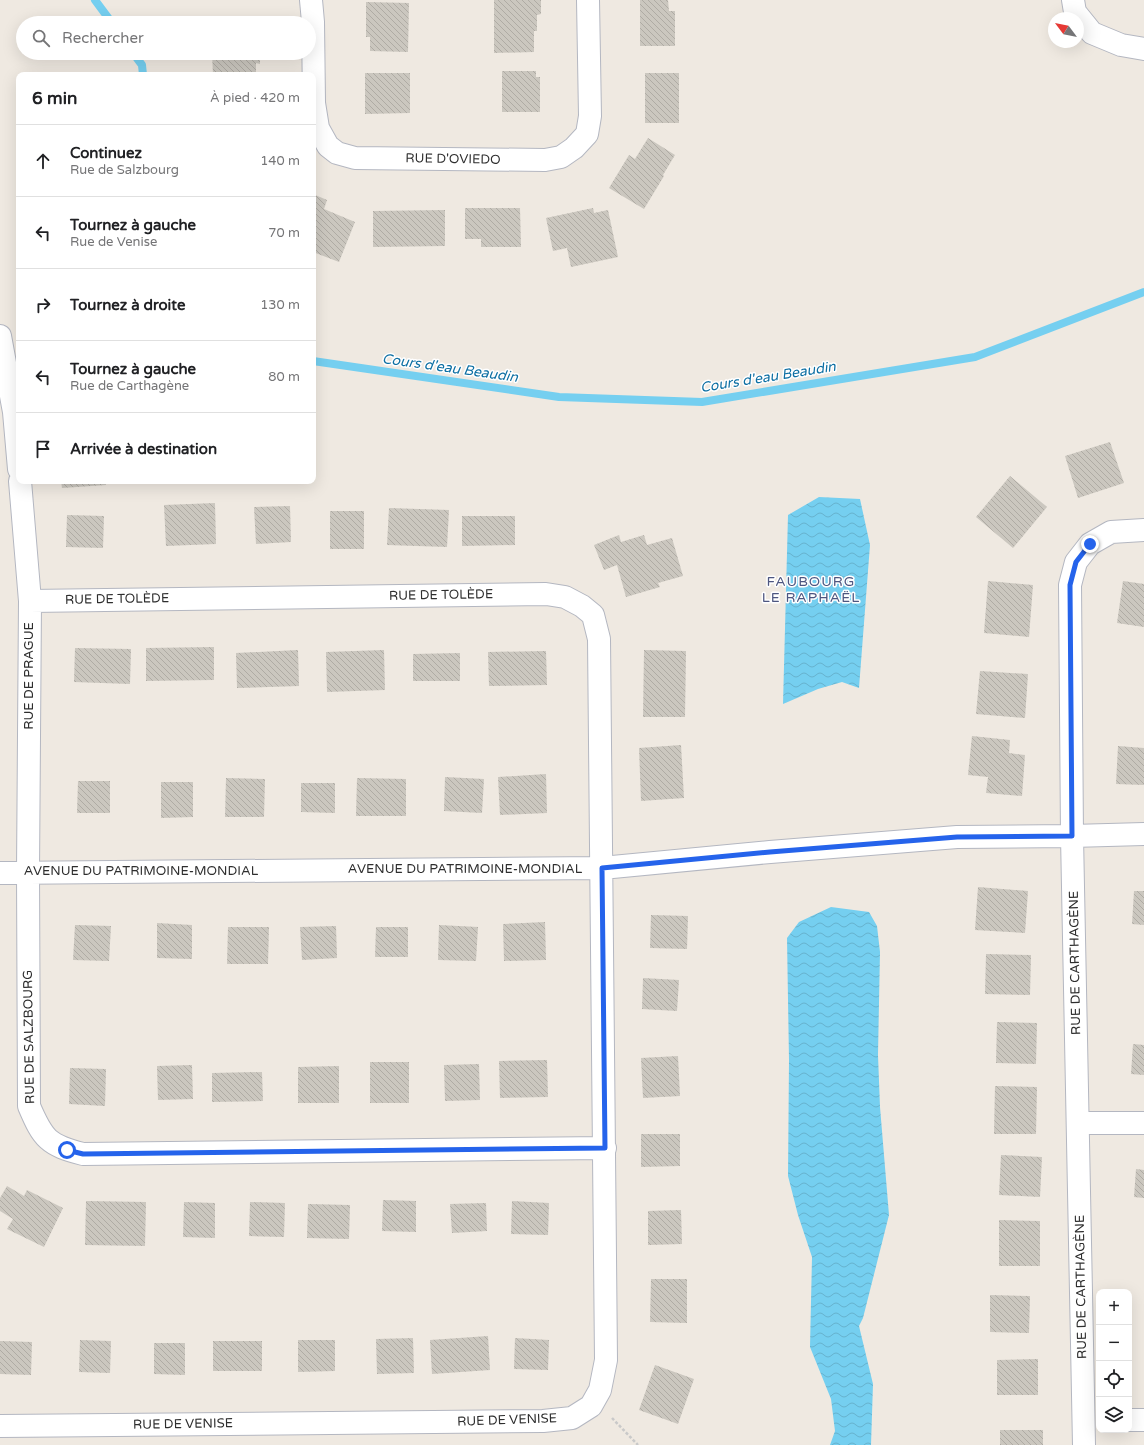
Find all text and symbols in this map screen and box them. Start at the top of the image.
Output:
north arrow [1048,12,1084,48]
search box [16,16,316,60]
icon: search [30,27,52,49]
text: Rechercher [62,29,144,47]
text: 6 min [32,88,77,109]
text: À pied · 420 m [210,90,300,106]
text: Continuez [70,144,142,162]
icon: ahead [32,150,54,172]
street label: RUE D'OVIEDO [405,150,501,168]
text: 140 m [260,153,300,169]
text: Rue de Salzbourg [70,162,179,178]
text: Tournez à gauche [70,216,196,234]
icon: left [32,222,54,244]
text: 70 m [268,225,300,241]
text: Rue de Venise [70,234,157,250]
icon: right [32,294,54,316]
text: Tournez à droite [70,296,185,314]
text: 130 m [260,297,300,313]
water label: Cours d'eau Beaudin [381,350,519,386]
water label: Cours d'eau Beaudin [699,358,837,396]
text: Tournez à gauche [70,360,196,378]
icon: left [32,366,54,388]
text: 80 m [268,369,300,385]
text: Rue de Carthagène [70,378,189,394]
icon: arrive [32,438,54,460]
text: Arrivée à destination [70,440,217,458]
route end [1081,535,1099,553]
district label: FAUBOURG LE RAPHAËL [762,573,860,606]
street label: RUE DE TOLÈDE [389,586,493,604]
street label: RUE DE TOLÈDE [65,590,169,608]
street label: RUE DE PRAGUE [21,622,37,730]
street label: AVENUE DU PATRIMOINE-MONDIAL [348,861,583,877]
street label: AVENUE DU PATRIMOINE-MONDIAL [24,863,259,879]
street label: RUE DE CARTHAGÈNE [1066,891,1084,1035]
street label: RUE DE SALZBOURG [20,970,38,1104]
route start [58,1141,76,1159]
street label: RUE DE CARTHAGÈNE [1072,1215,1090,1359]
map controls [1096,1289,1132,1433]
button: + [1096,1289,1132,1325]
button: − [1096,1325,1132,1361]
button: locate [1096,1361,1132,1397]
button: layers [1096,1397,1132,1433]
street label: RUE DE VENISE [457,1410,557,1430]
street label: RUE DE VENISE [133,1415,233,1433]

